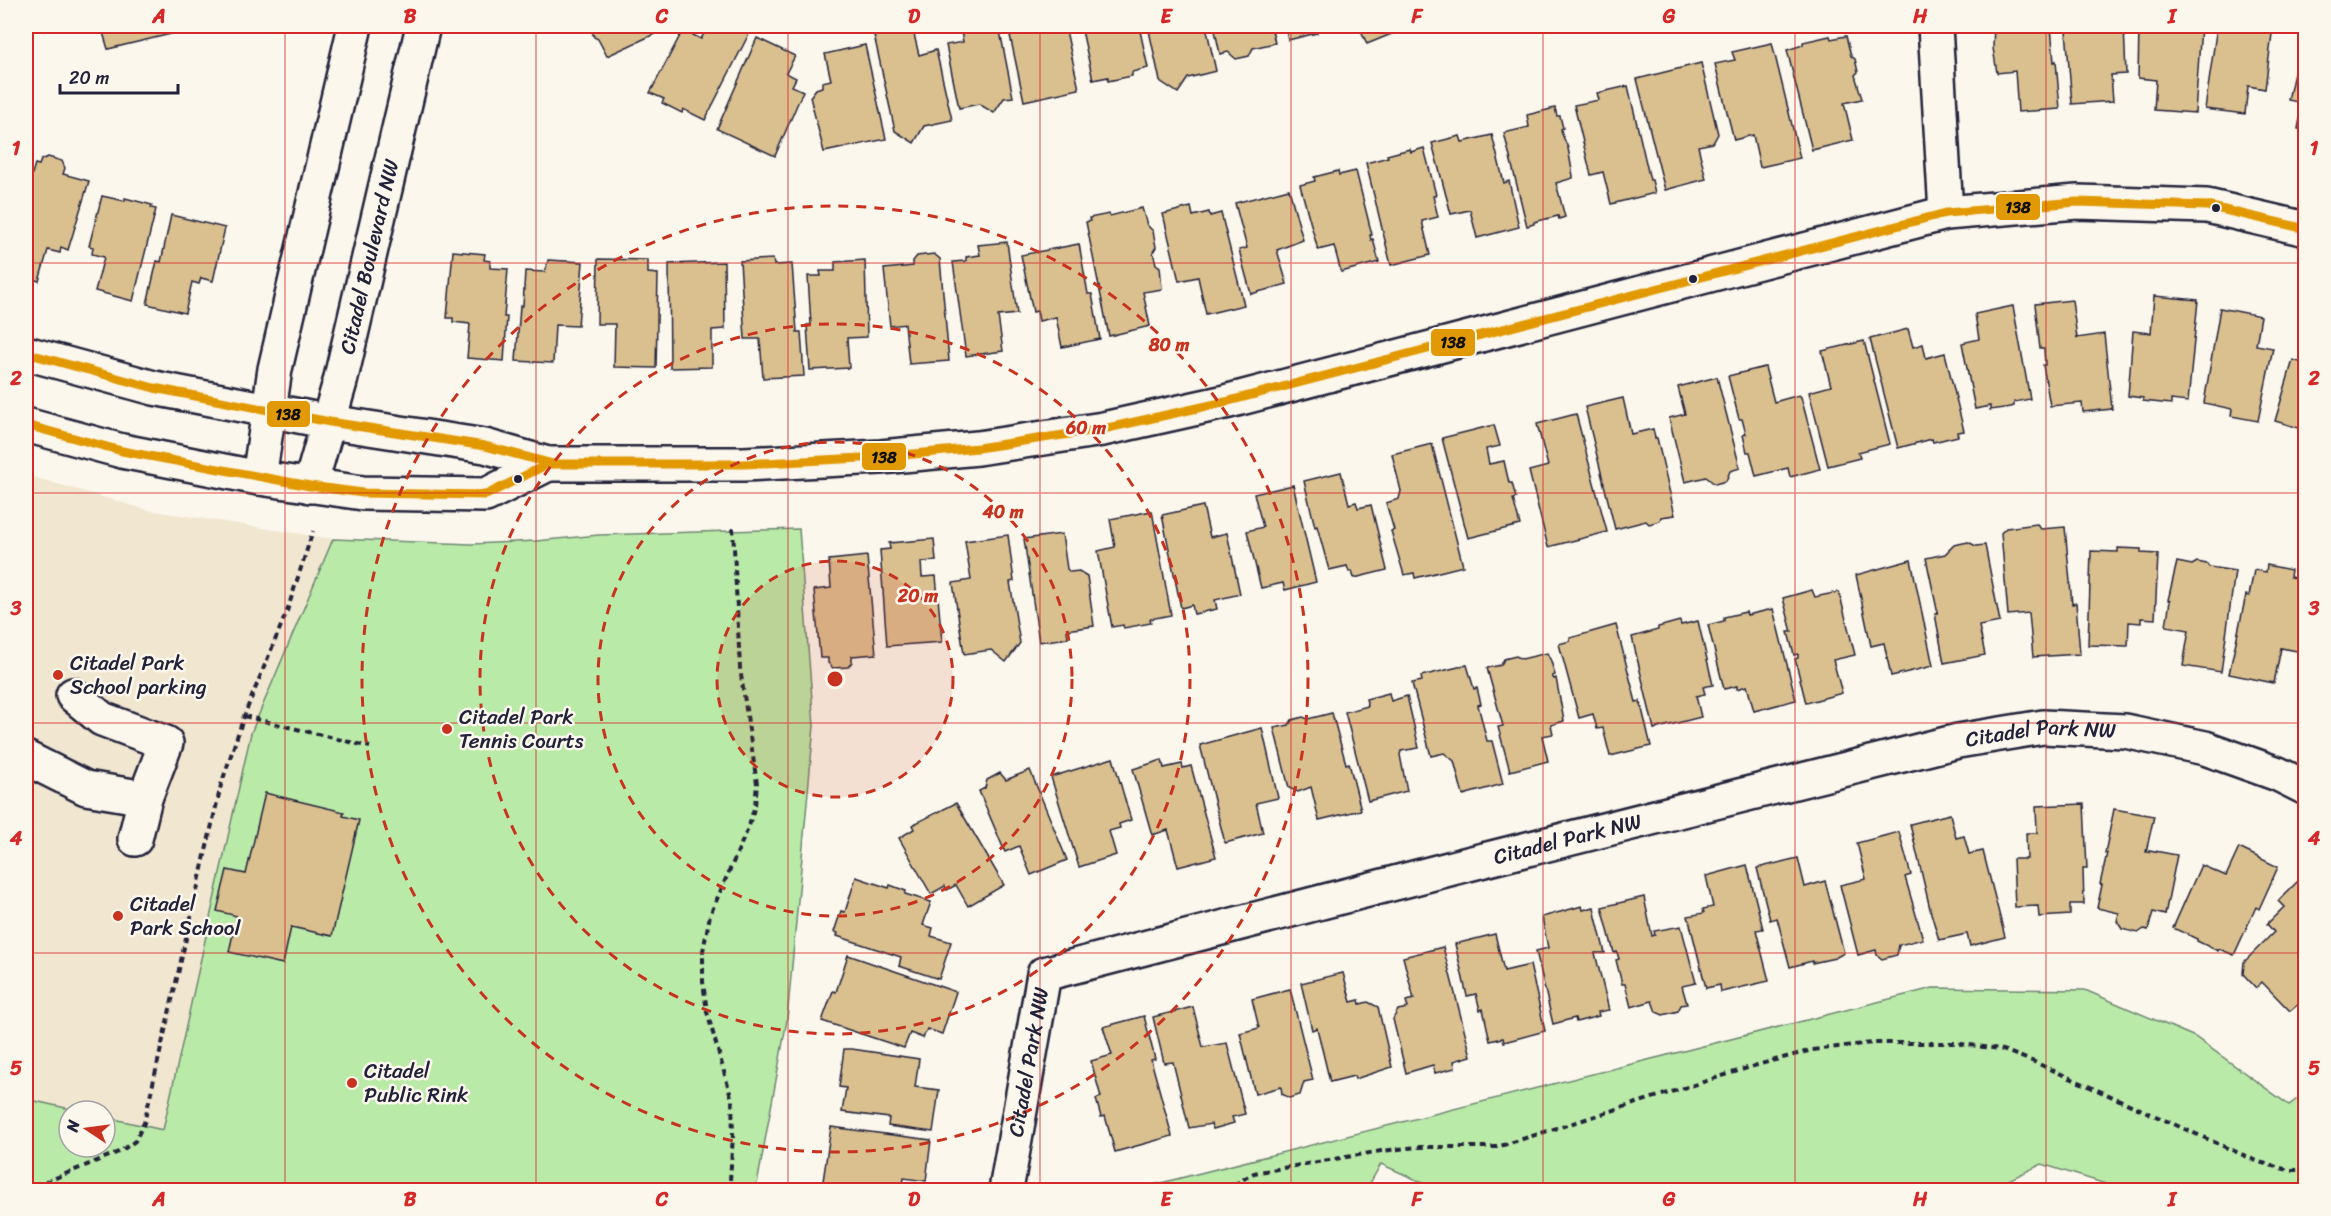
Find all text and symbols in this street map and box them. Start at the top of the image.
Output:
text: A [151,0,166,34]
text: B [404,0,417,34]
text: C [655,0,669,34]
text: D [908,0,921,34]
text: E [1160,0,1173,34]
text: F [1411,0,1424,34]
text: G [1662,0,1676,34]
text: H [1912,0,1928,34]
text: I [2167,0,2178,34]
scale bar [60,57,178,95]
text: 20 m [69,62,109,94]
text: 1 [12,131,21,166]
text: 1 [2310,131,2319,166]
street label: Citadel Boulevard NW [328,155,410,358]
line badge: 138 [1995,193,2041,221]
text: 138 [2005,193,2031,222]
unlabelled marker [2210,202,2222,214]
unlabelled marker [1687,273,1699,285]
line badge: 138 [1430,328,1476,357]
text: 138 [1440,328,1466,357]
text: 80 m [1148,329,1190,361]
text: 2 [9,361,22,396]
text: 2 [2307,361,2320,396]
line badge: 138 [266,400,311,428]
text: 138 [275,400,301,429]
text: 60 m [1065,412,1106,444]
line badge: 138 [861,442,907,471]
text: 138 [871,443,897,472]
unlabelled marker [512,473,524,485]
text: 40 m [981,496,1024,528]
text: 20 m [897,580,938,612]
text: 3 [10,591,22,626]
text: 3 [2308,591,2320,626]
place label: Citadel Park School parking [70,644,207,706]
marker: Citadel Park School parking [51,668,65,682]
centre of rings [825,669,845,689]
place label: Citadel Park Tennis Courts [459,698,584,760]
street label: Citadel Park NW [1963,707,2117,758]
marker: Citadel Park Tennis Courts [440,722,454,736]
street label: Citadel Park NW [1490,802,1646,876]
text: 4 [9,821,23,856]
text: 4 [2307,821,2321,856]
place label: Citadel Park School [130,885,242,947]
marker: Citadel Park School [111,909,125,923]
street label: Citadel Park NW [997,984,1060,1140]
text: 5 [10,1051,22,1086]
text: 5 [2308,1051,2320,1086]
place label: Citadel Public Rink [364,1052,468,1114]
marker: Citadel Public Rink [345,1076,359,1090]
north arrow [57,1099,117,1159]
text: N [57,1116,88,1135]
text: A [151,1182,166,1216]
text: B [404,1182,417,1216]
text: C [655,1182,669,1216]
text: D [908,1182,921,1216]
text: E [1160,1182,1173,1216]
text: F [1411,1182,1424,1216]
text: G [1662,1182,1676,1216]
text: H [1912,1182,1928,1216]
text: I [2167,1182,2178,1216]

